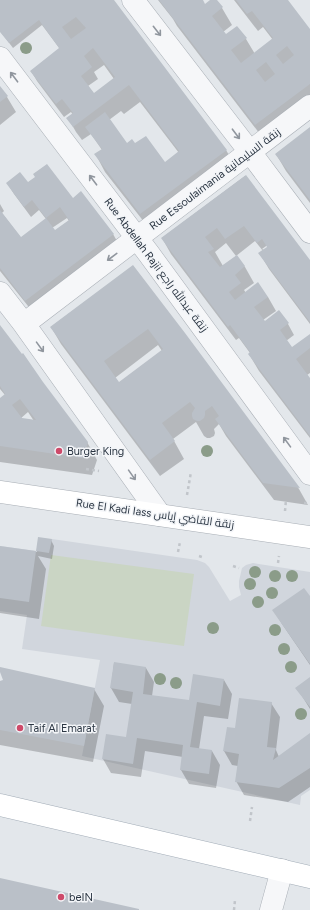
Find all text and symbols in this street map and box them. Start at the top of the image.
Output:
one-way arrow [153,25,161,36]
one-way arrow [10,71,19,82]
street label: Rue Essoulaimania زنقة السليمانية [147,125,283,233]
one-way arrow [232,128,240,139]
one-way arrow [89,175,97,186]
street label: Rue Abdellah Rajii زنقة عبدالله راجع [101,194,212,335]
one-way arrow [106,253,117,261]
one-way arrow [36,341,44,352]
one-way arrow [283,437,291,448]
place label: Burger King [67,445,124,458]
marker: Burger King [54,446,64,456]
one-way arrow [128,470,136,481]
street label: Rue El Kadi Iass زنقة القاضي إياس [75,496,235,533]
place label: Taif Al Emarat [28,722,96,735]
marker: Taif Al Emarat [15,723,25,733]
place label: beIN [69,891,93,904]
marker: beIN [56,892,66,902]

